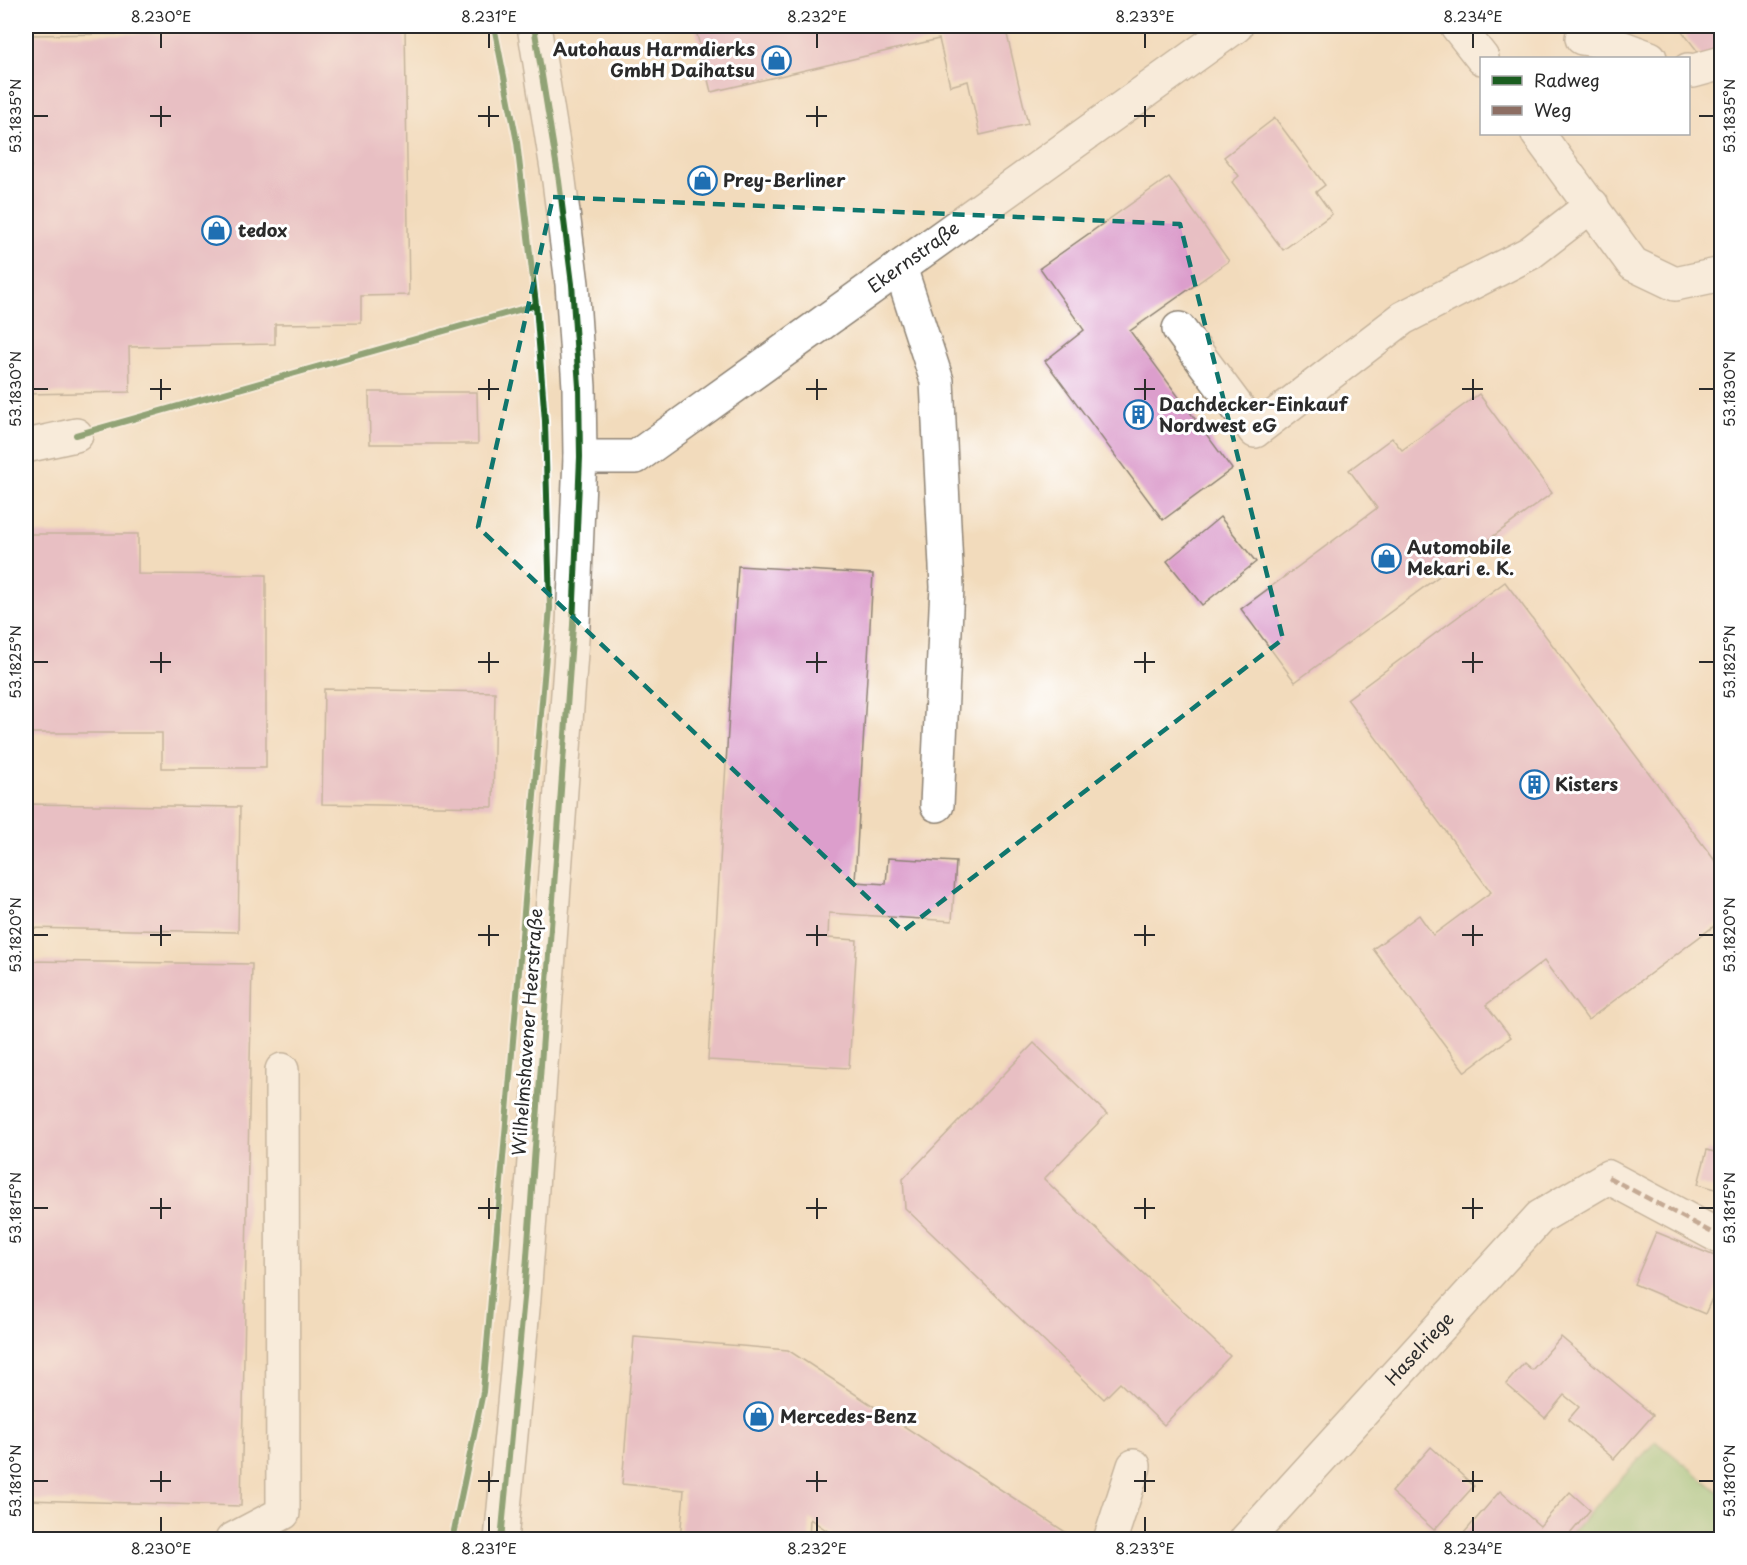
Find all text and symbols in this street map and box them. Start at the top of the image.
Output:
text: 8.230°E [131,4,191,27]
text: 8.231°E [461,4,517,27]
text: 8.232°E [787,4,847,27]
text: 8.233°E [1115,4,1175,27]
text: 8.234°E [1443,4,1503,27]
place label: Autohaus Harmdierks GmbH Daihatsu [553,35,755,83]
shop icon: Autohaus Harmdierks GmbH Daihatsu [760,44,792,76]
legend [1480,57,1690,135]
text: Radweg [1534,66,1600,93]
text: 53.1835°N [3,78,26,154]
text: 53.1835°N [1717,78,1740,154]
text: Weg [1534,96,1572,123]
shop icon: Prey-Berliner [686,165,718,197]
place label: Prey-Berliner [723,166,846,193]
street label: Ekernstraße [861,214,964,299]
shop icon: tedox [201,215,233,247]
place label: tedox [238,216,287,243]
text: 53.1830°N [3,351,26,427]
text: 53.1830°N [1717,351,1740,427]
place label: Dachdecker-Einkauf Nordwest eG [1159,390,1349,438]
building icon: Dachdecker-Einkauf Nordwest eG [1122,399,1154,431]
place label: Automobile Mekari e. K. [1407,533,1514,581]
shop icon: Automobile Mekari e. K. [1370,542,1402,574]
text: 53.1825°N [3,625,26,699]
text: 53.1825°N [1717,625,1740,699]
building icon: Kisters [1518,769,1550,801]
place label: Kisters [1555,770,1618,797]
text: 53.1820°N [3,897,26,973]
text: 53.1820°N [1717,897,1740,973]
street label: Wilhelmshavener Heerstraße [504,907,549,1157]
text: 53.1815°N [3,1172,26,1244]
text: 53.1815°N [1717,1172,1740,1244]
street label: Haselriege [1378,1305,1459,1391]
shop icon: Mercedes-Benz [743,1401,775,1433]
place label: Mercedes-Benz [780,1402,917,1429]
text: 53.1810°N [3,1444,26,1518]
text: 53.1810°N [1717,1444,1740,1518]
text: 8.230°E [131,1536,191,1559]
text: 8.231°E [461,1536,517,1559]
text: 8.232°E [787,1536,847,1559]
text: 8.233°E [1115,1536,1175,1559]
text: 8.234°E [1443,1536,1503,1559]

